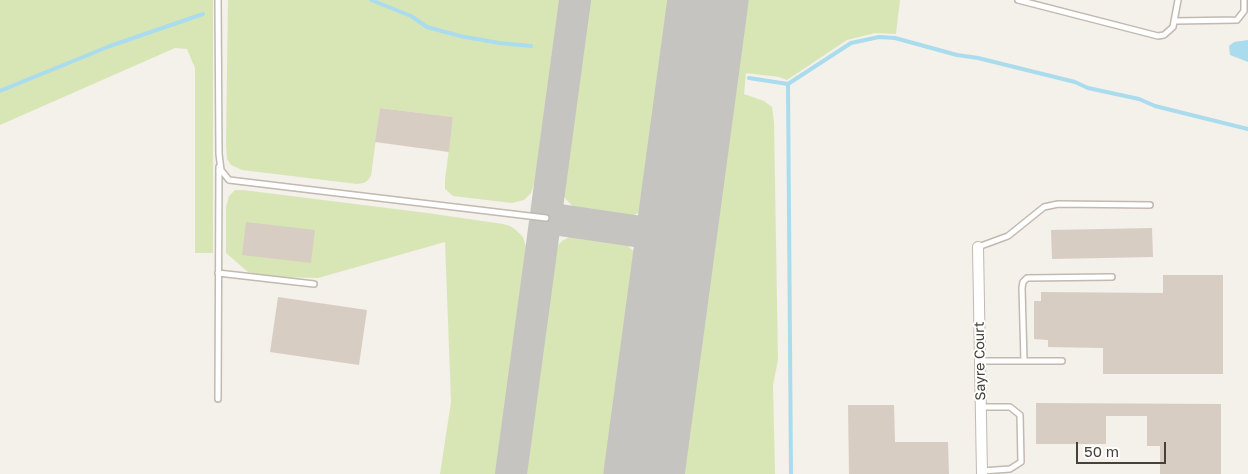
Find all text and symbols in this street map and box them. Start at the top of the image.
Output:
street label: Sayre Court [971,321,989,401]
scale bar [1078,432,1168,464]
text: 50 m [1084,442,1119,460]

